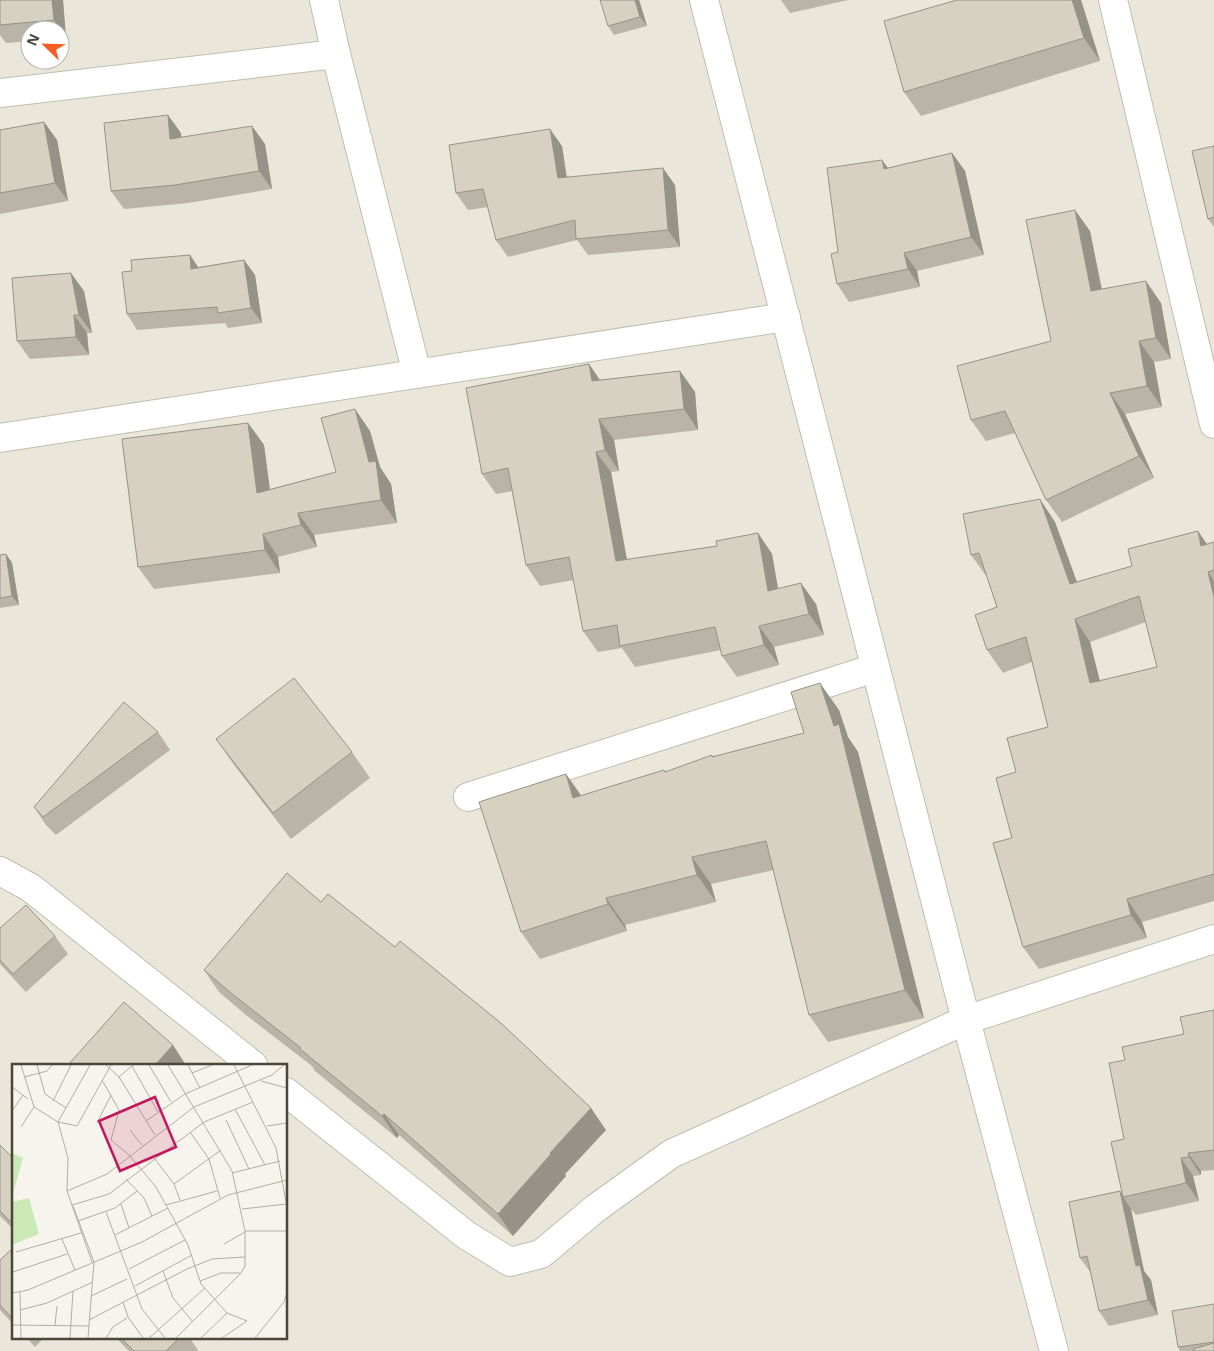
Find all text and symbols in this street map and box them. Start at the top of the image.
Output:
north arrow [20,20,70,70]
text: N [22,31,44,49]
inset map [12,1064,288,1338]

